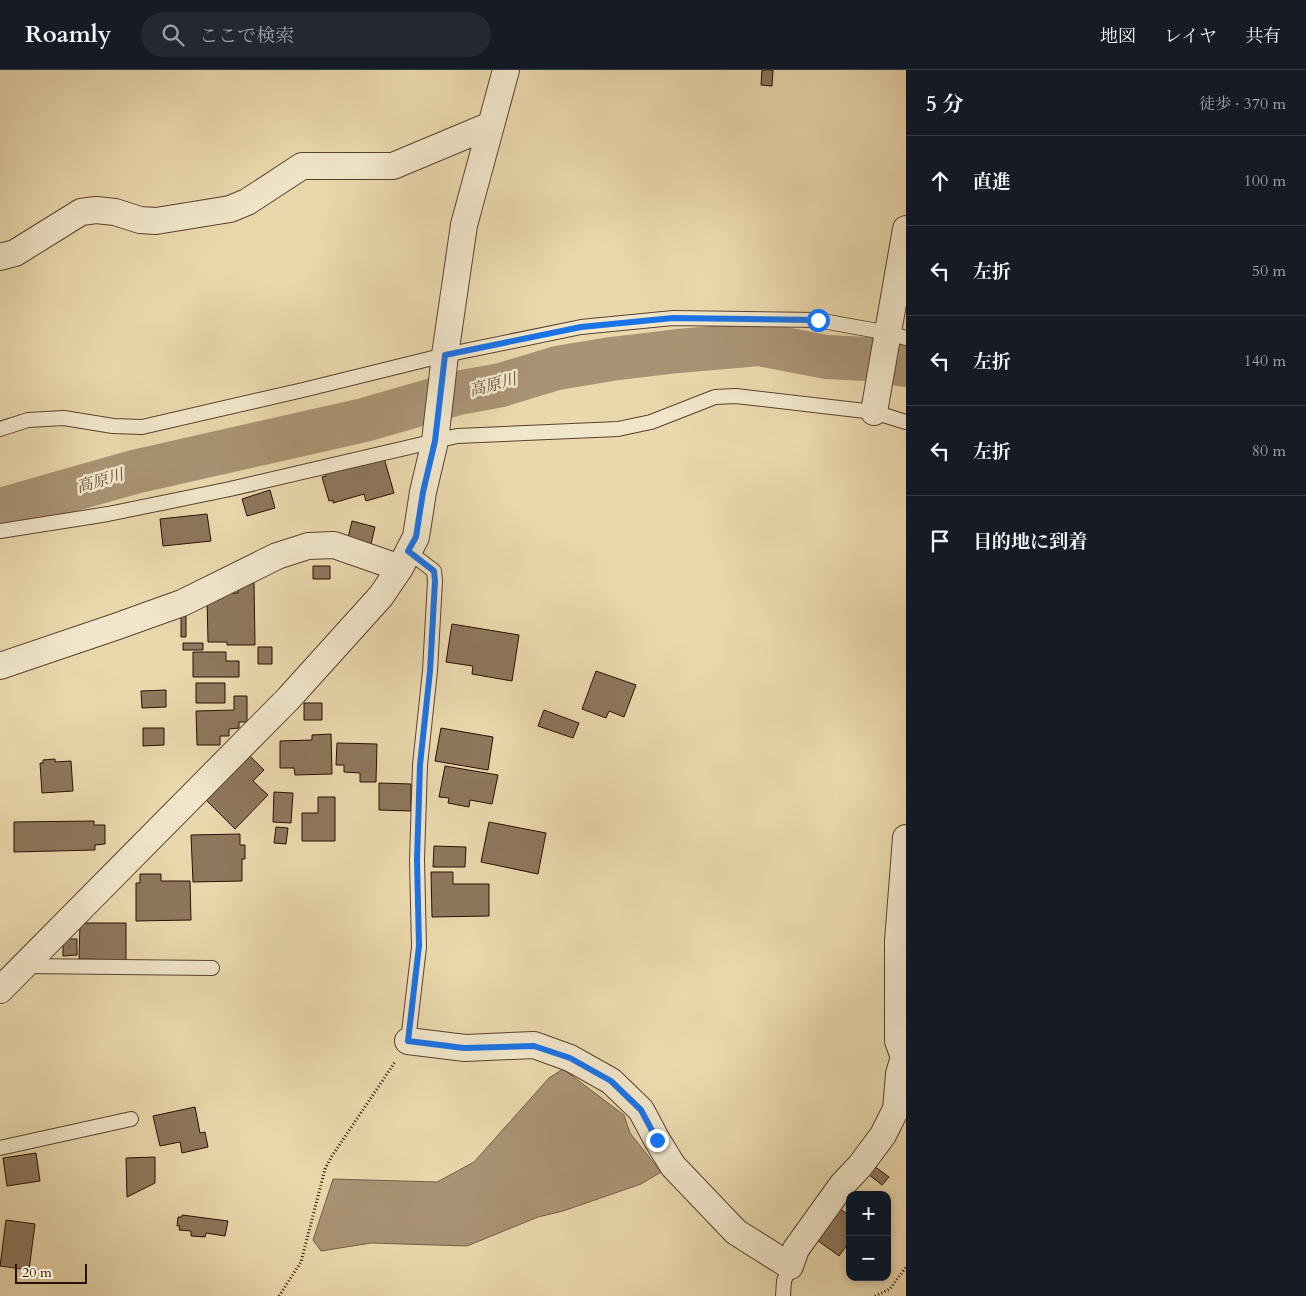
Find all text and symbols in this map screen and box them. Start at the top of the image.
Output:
search box [141,12,491,57]
text: Roamly [25,18,111,51]
icon: search [159,21,187,49]
text: ここで検索 [199,23,294,49]
text: 地図 [1100,24,1136,49]
text: レイヤ [1164,24,1217,49]
text: 共有 [1245,24,1281,49]
text: 5 分 [926,90,963,119]
text: 徒歩 · 370 m [1199,93,1286,115]
icon: ahead [926,167,954,195]
text: 直進 [973,169,1011,195]
text: 100 m [1244,170,1286,192]
icon: left [926,257,954,285]
text: 左折 [973,259,1011,285]
text: 50 m [1252,260,1286,282]
route start [807,309,830,332]
icon: left [926,347,954,375]
text: 左折 [973,349,1011,375]
text: 140 m [1244,350,1286,372]
water label: 高原川 [467,368,521,402]
icon: left [926,437,954,465]
text: 左折 [973,439,1011,465]
text: 80 m [1252,440,1286,462]
water label: 高原川 [74,463,128,498]
icon: arrive [926,527,954,555]
text: 目的地に到着 [973,529,1087,555]
route end [646,1129,669,1152]
map controls [846,1191,891,1281]
button: + [846,1191,891,1236]
button: − [846,1236,891,1281]
scale bar [15,1261,88,1284]
text: 20 m [22,1263,52,1282]

